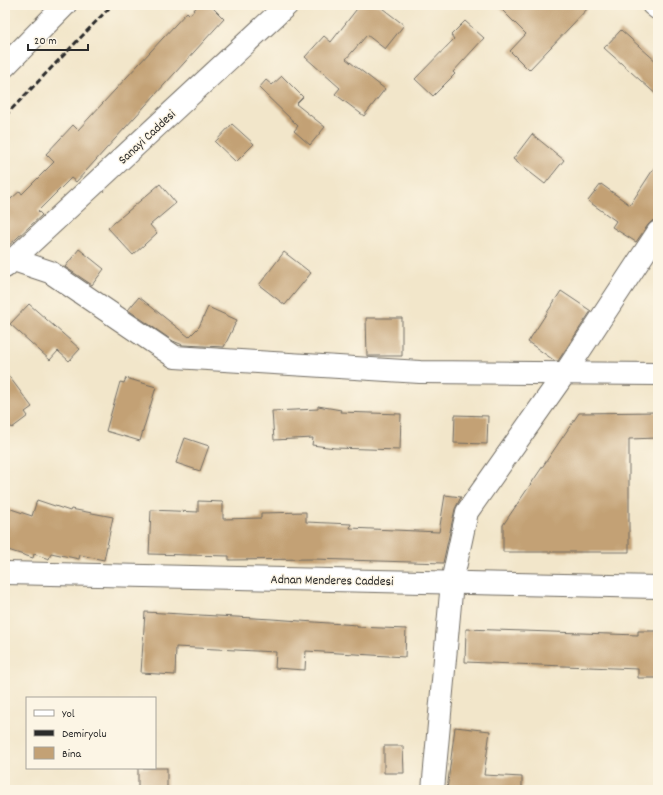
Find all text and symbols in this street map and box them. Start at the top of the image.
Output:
scale bar [28,26,88,52]
text: 20 m [34,33,57,50]
street label: Sanayi Caddesi [115,106,181,170]
street label: Adnan Menderes Caddesi [270,571,394,592]
legend [26,697,156,769]
text: Yol [62,706,75,723]
text: Demiryolu [62,726,107,743]
text: Bina [62,746,81,763]

